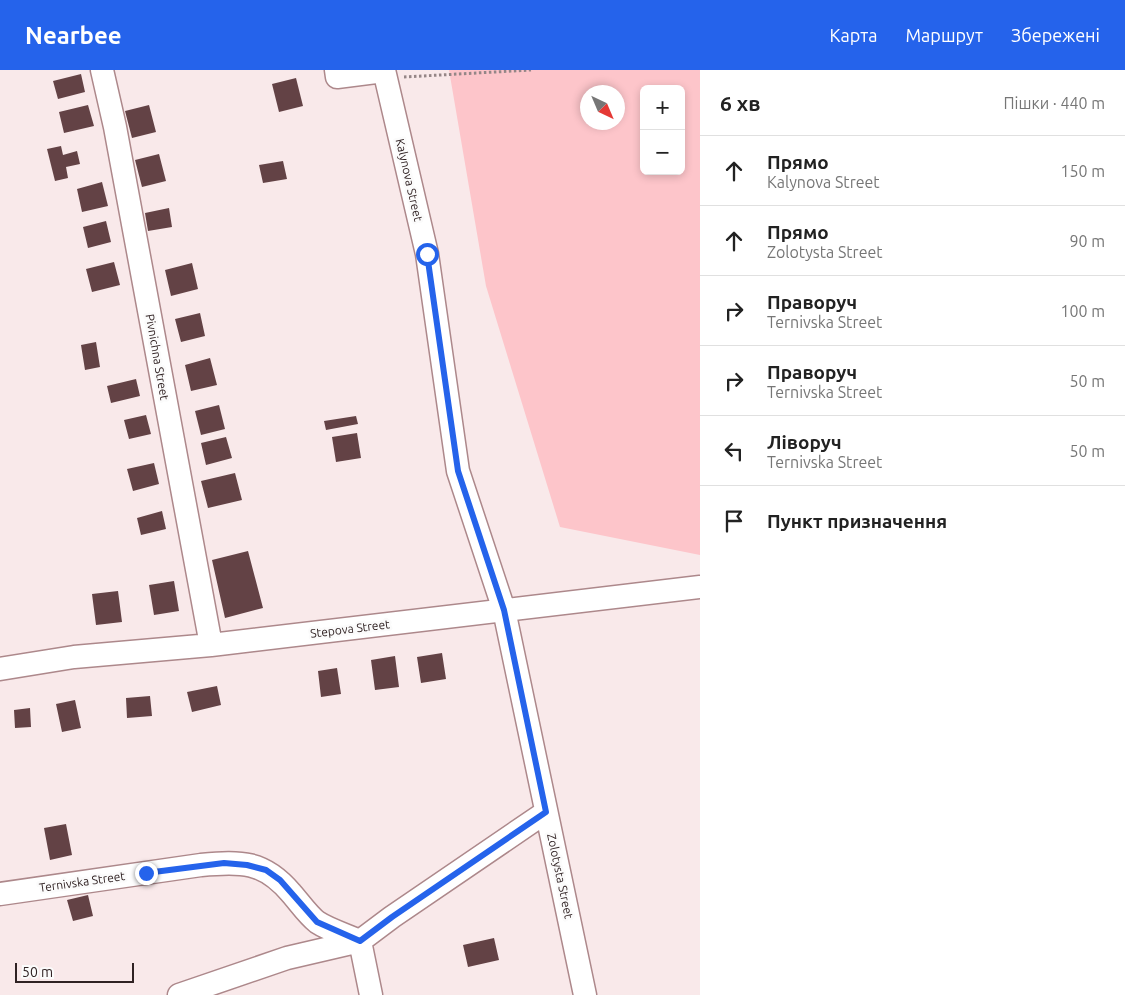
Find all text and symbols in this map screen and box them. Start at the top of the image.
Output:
text: Nearbee [25,22,122,49]
text: Карта [829,25,877,45]
text: Маршрут [905,25,983,45]
text: Збережені [1011,25,1100,45]
north arrow [580,85,625,130]
map controls [640,85,685,175]
button: + [640,85,685,130]
text: 6 хв [720,91,761,115]
text: Пішки · 440 m [1004,94,1105,112]
button: − [640,130,685,175]
street label: Kalynova Street [394,137,425,223]
text: Прямо [767,151,829,173]
icon: ahead [720,157,748,185]
text: 150 m [1060,162,1105,180]
text: Kalynova Street [767,173,880,191]
text: Прямо [767,221,829,243]
icon: ahead [720,227,748,255]
text: 90 m [1069,232,1105,250]
route start [416,243,439,266]
text: Zolotysta Street [767,243,883,261]
text: Праворуч [767,291,857,313]
icon: right [720,297,748,325]
text: 100 m [1060,302,1105,320]
street label: Pivnichna Street [144,313,172,401]
text: Ternivska Street [767,313,882,331]
text: Праворуч [767,361,857,383]
icon: right [720,367,748,395]
text: 50 m [1069,372,1105,390]
text: Ternivska Street [767,383,882,401]
text: Ліворуч [767,431,841,453]
icon: left [720,437,748,465]
text: 50 m [1069,442,1105,460]
text: Ternivska Street [767,453,882,471]
icon: arrive [720,507,748,535]
text: Пункт призначення [767,510,947,532]
street label: Stepova Street [309,617,391,640]
street label: Zolotysta Street [545,832,576,920]
route end [135,862,158,885]
street label: Ternivska Street [38,869,126,894]
scale bar [15,960,134,983]
text: 50 m [22,964,53,980]

